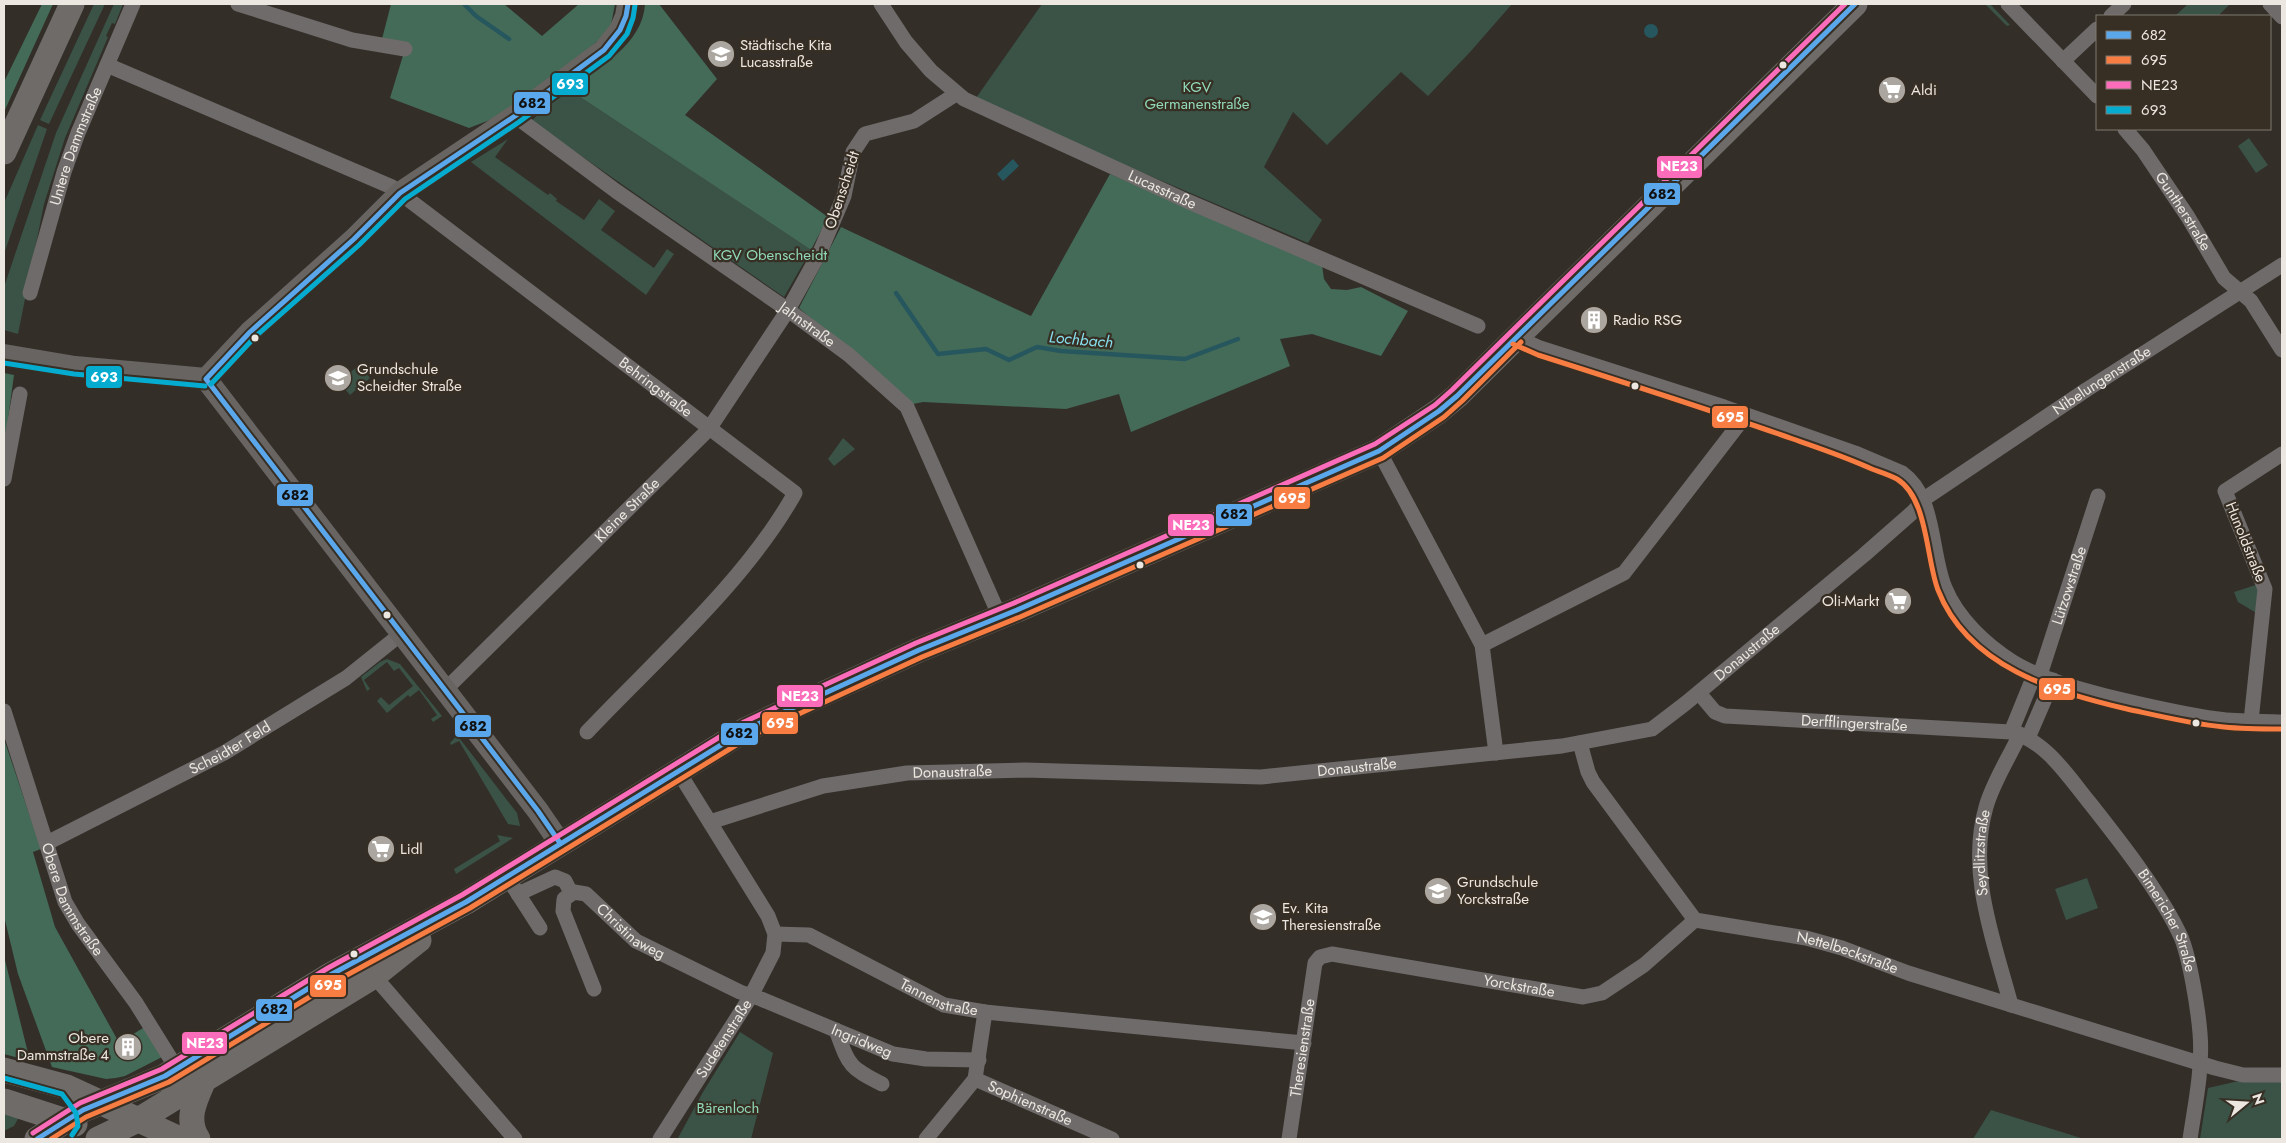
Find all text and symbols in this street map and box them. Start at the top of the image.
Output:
legend [2096,15,2271,130]
text: 682 [2141,24,2166,46]
place label: Städtische Kita Lucasstraße [740,34,832,73]
school or university icon: Städtische Kita Lucasstraße [706,39,736,69]
text: 695 [2141,49,2167,71]
unlabelled marker [1778,60,1788,70]
line badge: 693 [551,72,589,96]
text: 693 [556,74,584,94]
text: NE23 [2141,74,2178,96]
supermarket icon: Aldi [1877,75,1907,105]
park label: KGV Germanenstraße [1144,76,1250,115]
place label: Aldi [1911,79,1937,101]
street label: Untere Dammstraße [44,83,108,208]
line badge: 682 [513,91,551,115]
text: 682 [518,93,546,113]
text: 693 [2141,99,2166,121]
street label: Obenscheidt [819,148,865,232]
line badge: NE23 [1656,155,1703,179]
text: NE23 [1660,156,1698,176]
street label: Lucasstraße [1124,164,1200,215]
street label: Guntherstraße [2150,167,2217,255]
line badge: 682 [1643,182,1681,206]
text: 682 [1648,184,1676,204]
park label: KGV Obenscheidt [713,244,827,266]
street label: Jahnstraße [773,295,840,353]
building icon: Radio RSG [1579,305,1609,335]
place label: Radio RSG [1613,309,1682,331]
water label: Lochbach [1048,325,1114,354]
unlabelled marker [250,333,260,343]
street label: Nibelungenstraße [2048,340,2155,421]
street label: Behringstraße [614,352,697,423]
place label: Grundschule Scheidter Straße [357,358,462,397]
school or university icon: Grundschule Scheidter Straße [323,363,353,393]
line badge: 693 [85,365,123,389]
text: 693 [90,367,118,387]
unlabelled marker [1630,381,1640,391]
line badge: 695 [1711,405,1749,429]
text: 695 [1716,407,1744,427]
street label: Kleine Straße [589,472,665,547]
line badge: 682 [276,483,314,507]
text: 682 [281,485,309,505]
line badge: 695 [1273,486,1311,510]
text: 695 [1278,488,1306,508]
street label: Hunoldstraße [2220,499,2272,586]
line badge: 682 [1215,503,1253,527]
text: 682 [1220,504,1248,524]
line badge: NE23 [1167,513,1215,537]
text: NE23 [1172,515,1210,535]
street label: Lützowstraße [2046,543,2092,628]
unlabelled marker [1135,560,1145,570]
supermarket icon: Oli-Markt [1883,586,1913,616]
place label: Oli-Markt [1822,590,1879,612]
unlabelled marker [382,610,392,620]
street label: Donaustraße [1709,618,1785,686]
line badge: 695 [2038,677,2076,701]
text: 695 [2043,679,2071,699]
line badge: NE23 [776,684,824,708]
text: NE23 [781,686,819,706]
street label: Derfflingerstraße [1800,709,1908,737]
line badge: 695 [761,711,799,735]
text: 695 [766,713,794,733]
line badge: 682 [454,714,492,738]
street label: Scheidter Feld [185,716,275,780]
text: 682 [459,716,487,736]
unlabelled marker [2191,718,2201,728]
line badge: 682 [720,722,759,746]
text: 682 [725,723,753,743]
street label: Donaustraße [1316,752,1398,782]
street label: Donaustraße [912,760,993,784]
street label: Seydlitzstraße [1968,807,1996,898]
supermarket icon: Lidl [366,834,396,864]
place label: Lidl [400,838,423,860]
street label: Obere Dammstraße [36,840,109,961]
street label: Bimericher Straße [2132,864,2202,974]
place label: Grundschule Yorckstraße [1457,871,1538,910]
school or university icon: Grundschule Yorckstraße [1423,876,1453,906]
place label: Ev. Kita Theresienstraße [1282,897,1381,936]
street label: Christinaweg [591,898,669,965]
school or university icon: Ev. Kita Theresienstraße [1248,902,1278,932]
street label: Nettelbeckstraße [1795,926,1902,979]
unlabelled marker [349,949,359,959]
street label: Yorckstraße [1482,969,1557,1003]
street label: Tannenstraße [896,973,980,1022]
line badge: 695 [309,974,347,998]
text: 695 [314,975,342,995]
street label: Sudetenstraße [690,995,757,1082]
street label: Theresienstraße [1284,997,1321,1099]
line badge: 682 [255,998,293,1022]
text: 682 [260,999,288,1019]
street label: Ingridweg [828,1018,895,1063]
place label: Obere Dammstraße 4 [17,1027,109,1066]
line badge: NE23 [181,1031,228,1055]
building icon: Obere Dammstraße 4 [113,1032,143,1062]
text: NE23 [186,1033,224,1053]
street label: Sophienstraße [984,1075,1076,1131]
north arrow [2221,1078,2271,1128]
text: N [2247,1091,2270,1107]
park label: Bärenloch [697,1097,759,1119]

